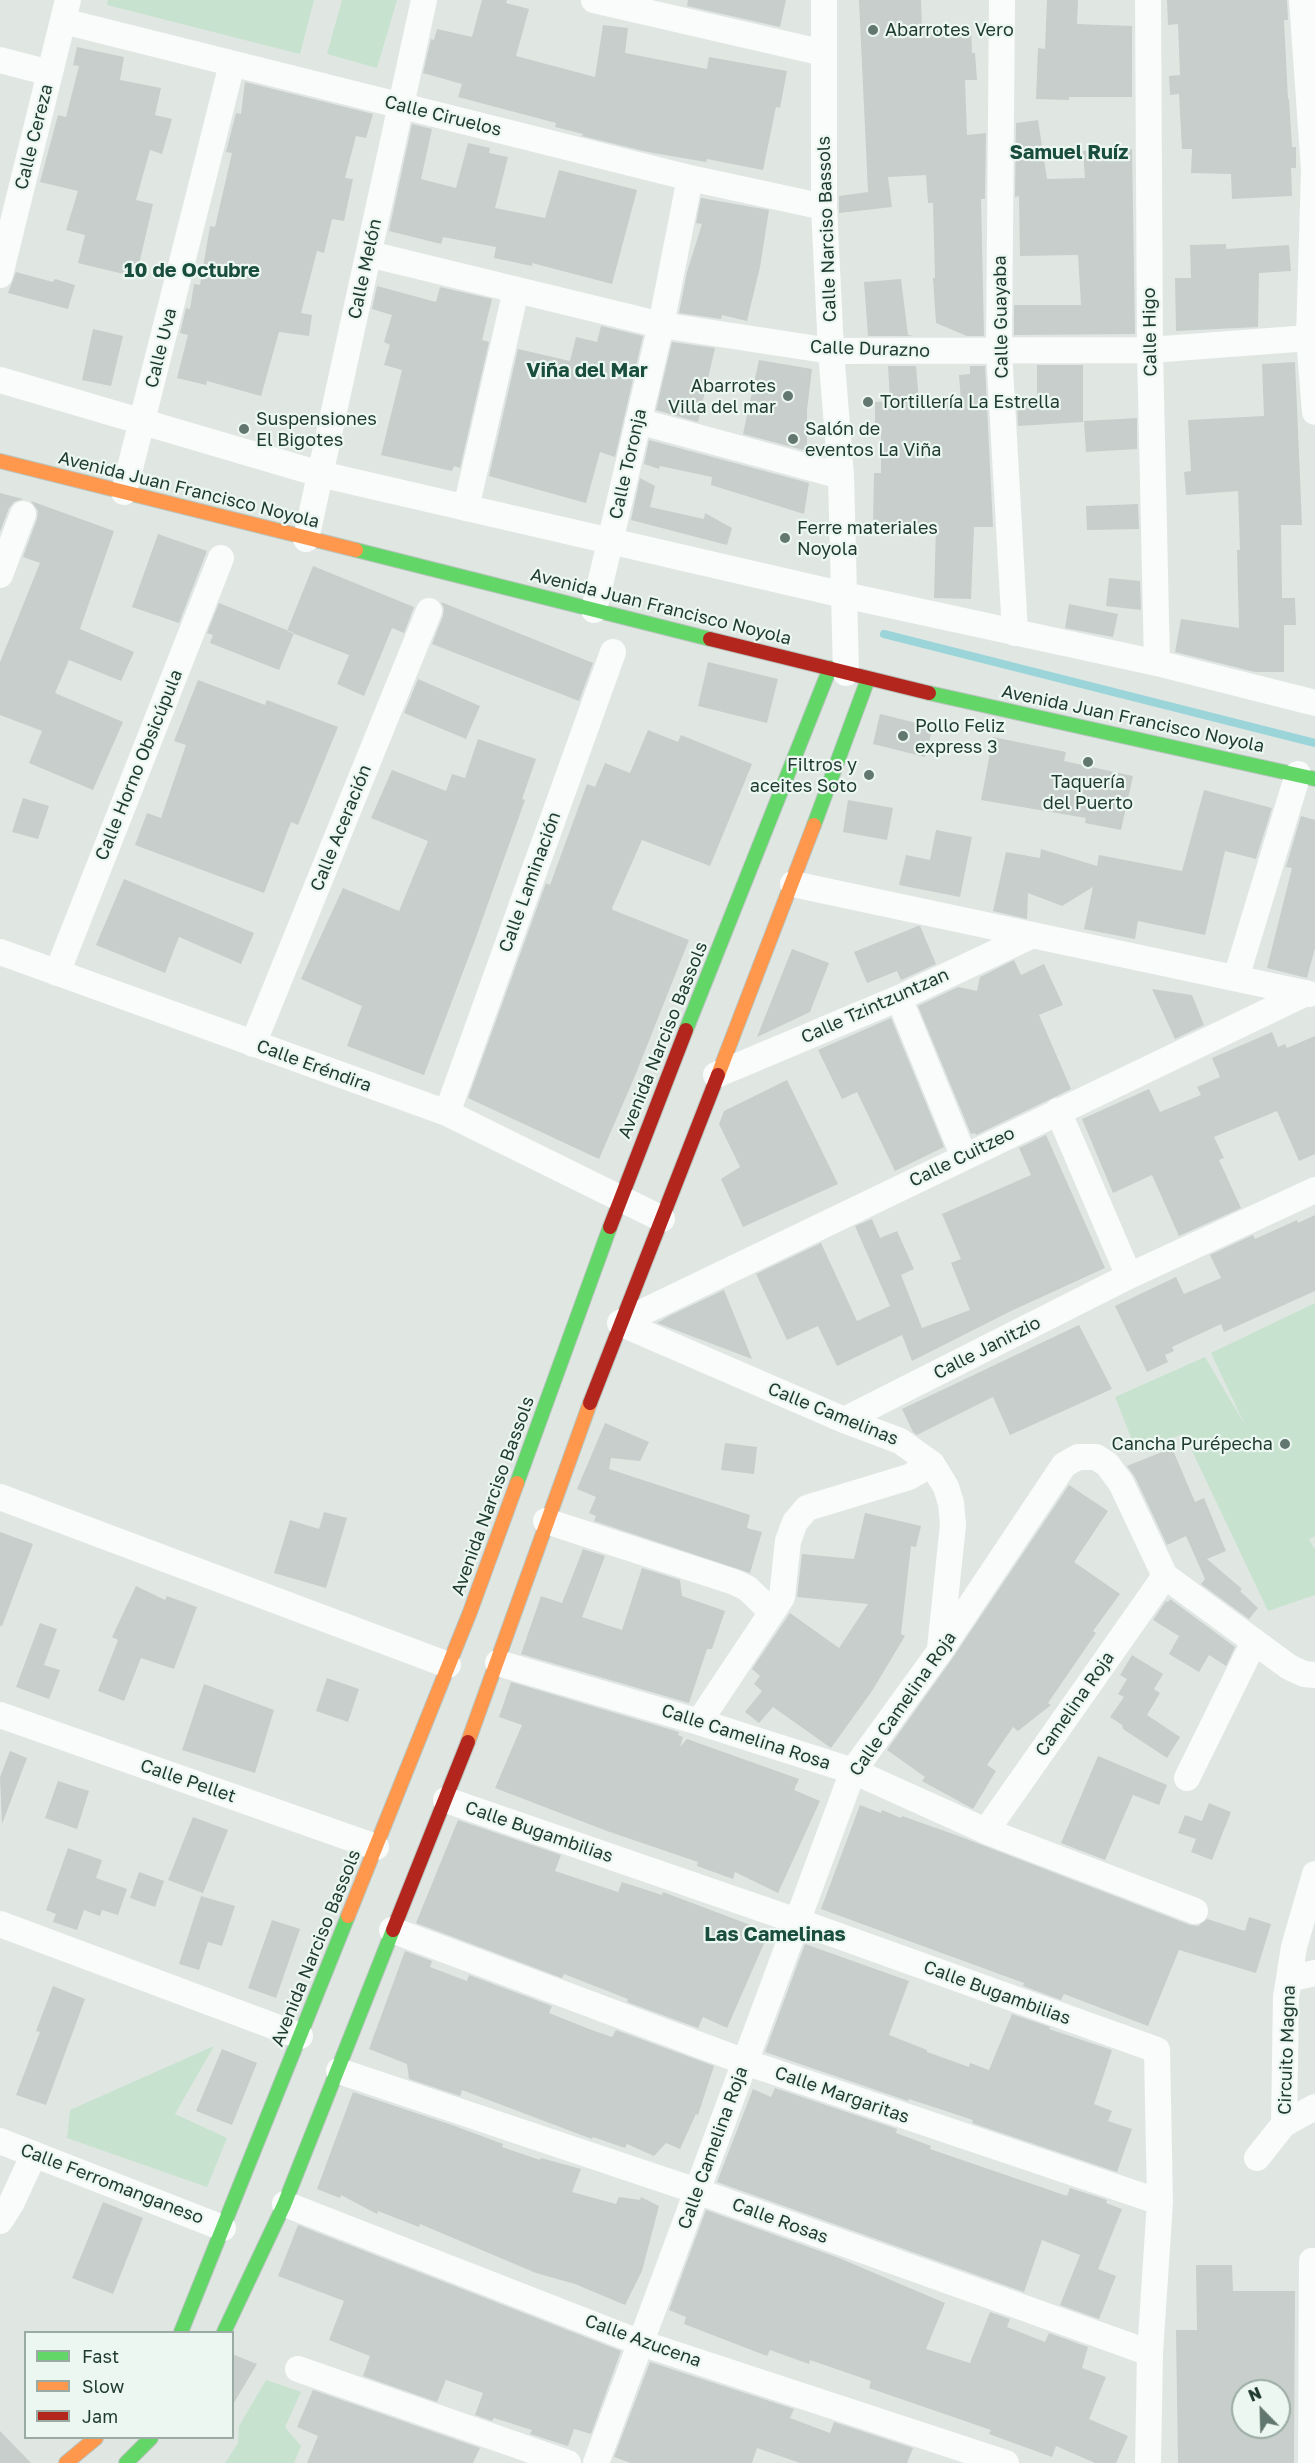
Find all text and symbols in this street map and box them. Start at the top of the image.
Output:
place label: Abarrotes Vero [885,19,1014,41]
marker: Abarrotes Vero [866,23,880,37]
street label: Calle Cereza [10,82,58,192]
street label: Calle Ciruelos [382,91,504,141]
street label: Calle Narciso Bassols [813,136,841,322]
district label: Samuel Ruíz [1009,141,1129,165]
street label: Calle Melón [344,217,386,321]
street label: Calle Guayaba [989,255,1013,379]
district label: 10 de Octubre [124,259,260,283]
street label: Calle Higo [1138,287,1162,377]
street label: Calle Uva [141,306,181,390]
street label: Calle Durazno [810,336,930,362]
district label: Viña del Mar [526,359,648,383]
place label: Abarrotes Villa del mar [668,375,776,418]
marker: Abarrotes Villa del mar [781,389,795,403]
place label: Tortillería La Estrella [880,391,1060,413]
marker: Tortillería La Estrella [861,395,875,409]
street label: Calle Toronja [605,407,651,521]
place label: Suspensiones El Bigotes [256,408,377,450]
place label: Salón de eventos La Viña [805,418,941,460]
marker: Suspensiones El Bigotes [237,422,251,436]
marker: Salón de eventos La Viña [786,432,800,446]
street label: Avenida Juan Francisco Noyola [56,447,322,533]
place label: Ferre materiales Noyola [797,517,938,560]
marker: Ferre materiales Noyola [778,531,792,545]
street label: Avenida Juan Francisco Noyola [528,564,794,650]
street label: Calle Horno Obsicúpula [91,666,187,864]
street label: Avenida Juan Francisco Noyola [1000,681,1266,757]
place label: Pollo Feliz express 3 [915,715,1005,758]
marker: Pollo Feliz express 3 [896,729,910,743]
place label: Filtros y aceites Soto [750,754,857,796]
marker: Taquería del Puerto [1081,755,1095,769]
street label: Calle Aceración [306,762,376,894]
marker: Filtros y aceites Soto [862,768,876,782]
place label: Taquería del Puerto [1043,771,1133,814]
street label: Calle Laminación [495,809,565,955]
street label: Avenida Narciso Bassols [614,938,712,1142]
street label: Calle Tzintzuntzan [798,964,952,1048]
street label: Calle Eréndira [253,1035,375,1097]
street label: Calle Cuitzeo [906,1122,1018,1192]
street label: Calle Janitzio [930,1312,1044,1384]
street label: Calle Camelinas [765,1378,901,1450]
street label: Avenida Narciso Bassols [447,1393,539,1599]
place label: Cancha Purépecha [1111,1433,1273,1455]
marker: Cancha Purépecha [1278,1437,1292,1451]
street label: Calle Camelina Roja [845,1628,961,1780]
street label: Camelina Roja [1031,1647,1119,1761]
street label: Calle Camelina Rosa [659,1699,833,1775]
street label: Calle Pellet [137,1755,239,1807]
street label: Calle Bugambilias [462,1797,616,1867]
street label: Avenida Narciso Bassols [267,1846,365,2050]
district label: Las Camelinas [704,1923,846,1947]
street label: Calle Bugambilias [920,1956,1074,2030]
street label: Circuito Magna [1274,1985,1300,2115]
street label: Calle Margaritas [772,2062,912,2128]
street label: Calle Camelina Roja [673,2064,753,2232]
street label: Calle Ferromanganeso [17,2139,207,2229]
street label: Calle Rosas [729,2194,831,2248]
street label: Calle Azucena [582,2310,704,2372]
legend [24,2331,234,2439]
text: Fast [82,2345,119,2367]
text: Slow [82,2375,124,2397]
north arrow [1231,2379,1291,2439]
text: N [1245,2383,1264,2406]
text: Jam [82,2405,118,2427]

